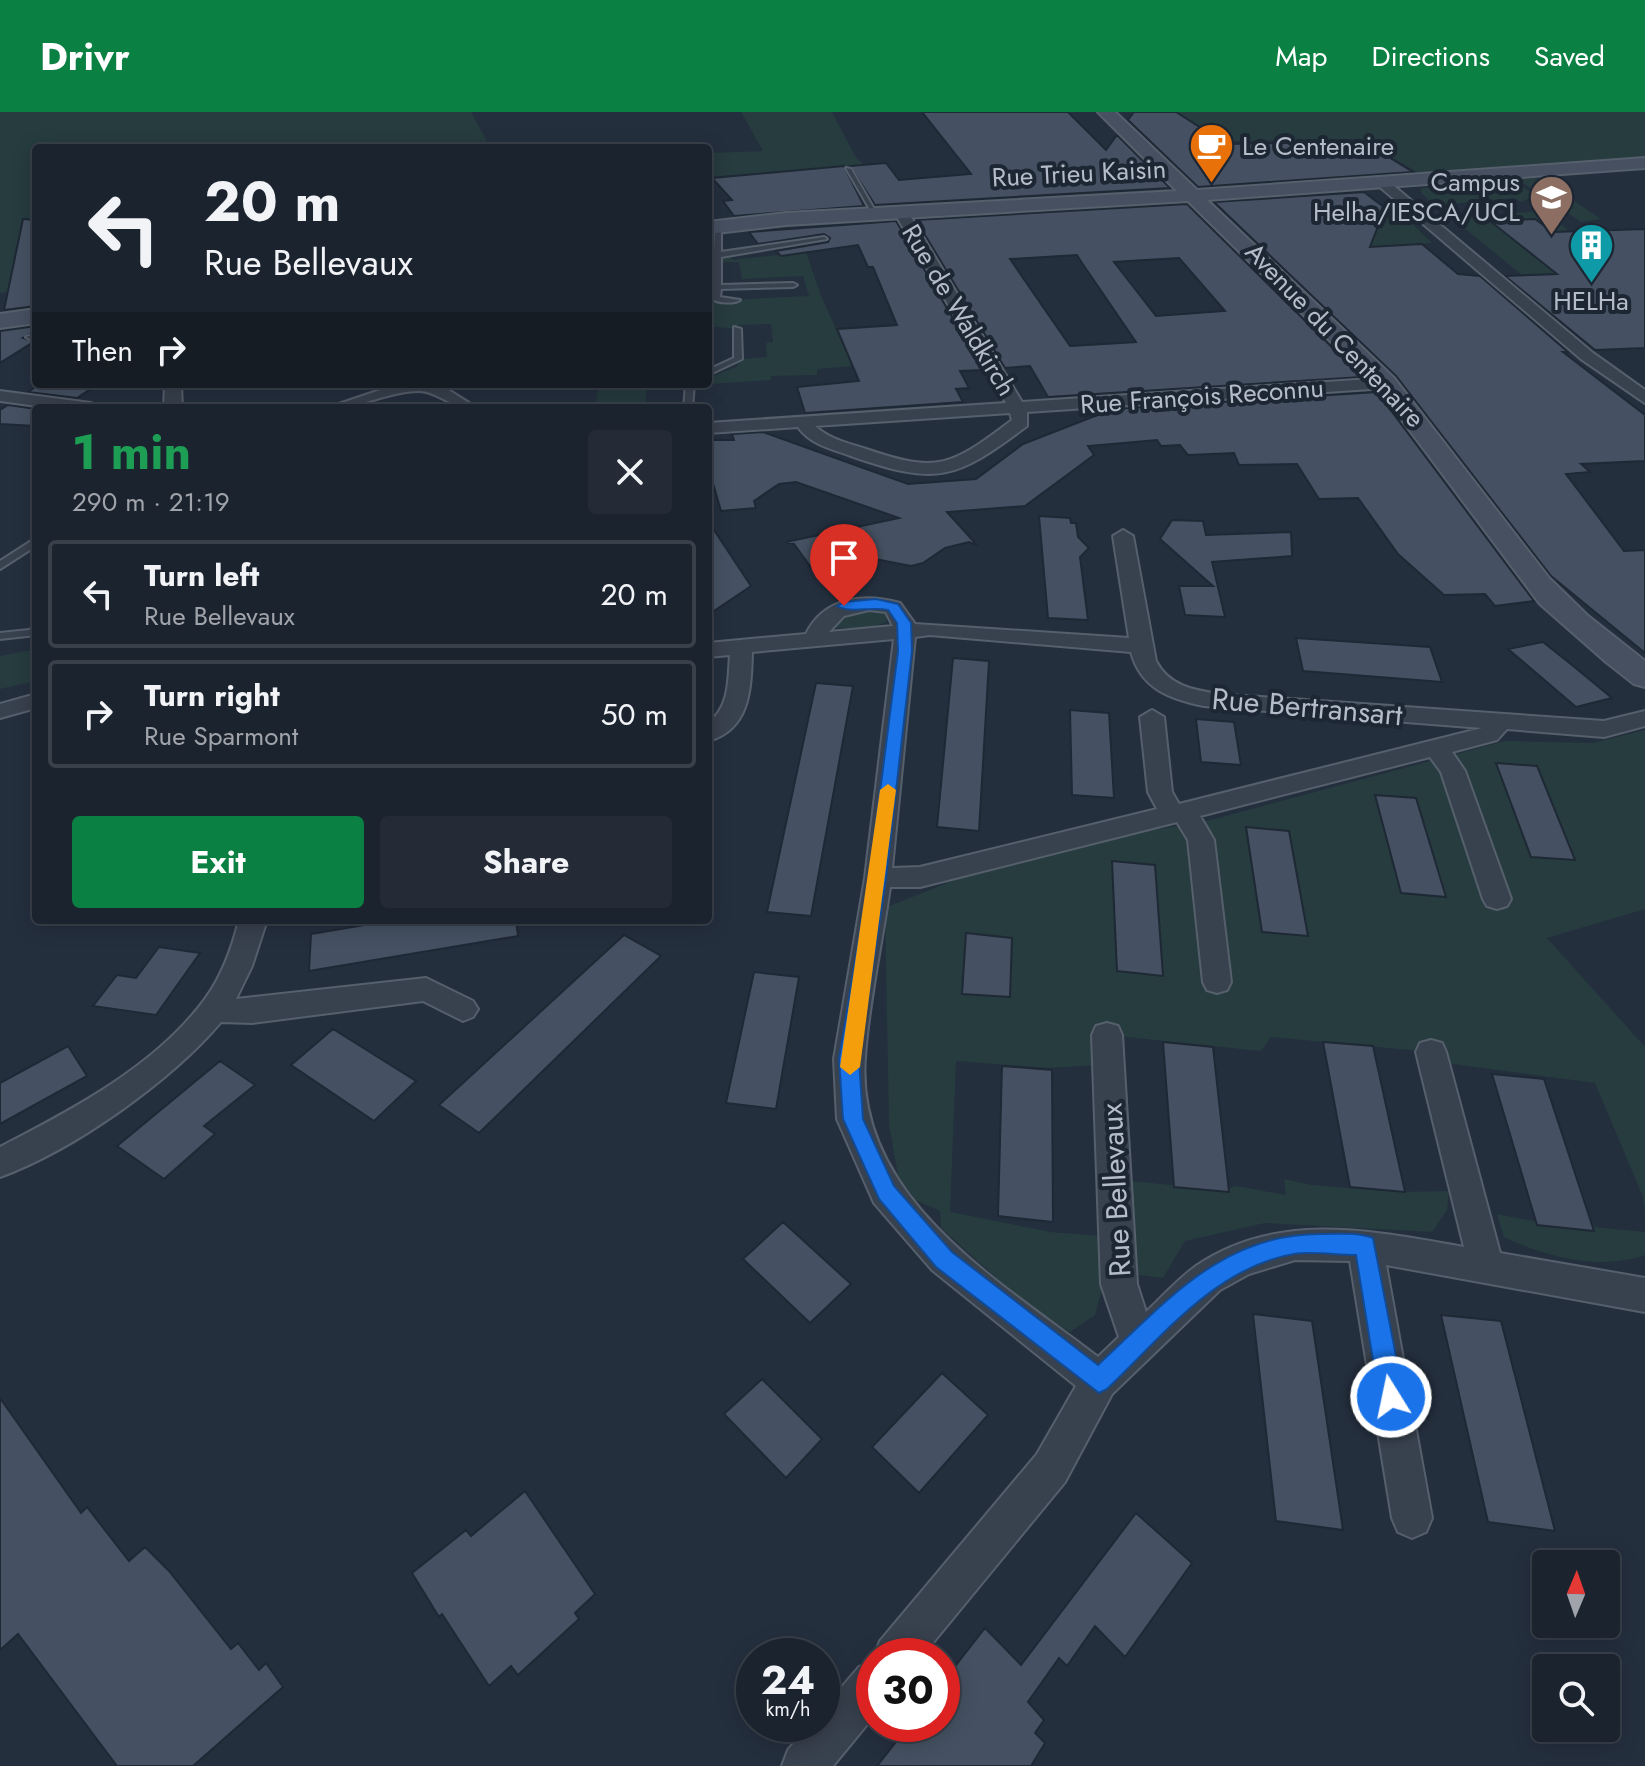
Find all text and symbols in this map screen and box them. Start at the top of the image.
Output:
text: Drivr [40,29,130,84]
text: Map [1275,36,1327,77]
text: Directions [1371,36,1490,77]
text: Saved [1534,36,1605,77]
cafe icon: Le Centenaire [1187,122,1235,185]
place label: Le Centenaire [1242,127,1394,165]
street label: Rue Trieu Kaisin [991,149,1167,197]
text: 20 m [204,161,341,242]
place label: Campus Helha/IESCA/UCL [1313,163,1520,231]
school or university icon: Campus Helha/IESCA/UCL [1527,173,1575,236]
icon: left [72,176,176,280]
street label: Rue de Waldkirch [893,217,1025,403]
building icon: HELHa [1567,222,1615,285]
street label: Avenue du Centenaire [1236,234,1434,436]
text: Rue Bellevaux [204,236,413,288]
place label: HELHa [1553,282,1629,320]
icon: right [149,328,193,372]
text: Then [72,329,133,372]
street label: Rue François Reconnu [1079,369,1325,423]
text: 1 min [72,418,191,487]
button: close [588,430,672,514]
text: 290 m · 21:19 [72,483,230,521]
pin [810,524,878,606]
icon: arrive [822,536,866,580]
text: Turn left [144,554,259,597]
icon: left [76,572,120,616]
text: 20 m [601,573,668,616]
text: Rue Bellevaux [144,597,295,635]
text: Turn right [144,674,280,717]
street label: Rue Bertransart [1210,677,1405,736]
icon: right [76,692,120,736]
text: 50 m [601,693,668,736]
text: Rue Sparmont [144,717,298,755]
button: Exit [72,816,364,908]
button: Share [380,816,672,908]
street label: Rue Bellevaux [1089,1102,1142,1278]
position arrow [1349,1355,1433,1439]
north arrow [1532,1550,1620,1638]
map controls [1532,1550,1620,1742]
speed limit sign: 30 [856,1638,960,1742]
text: 24 [761,1651,815,1709]
button: search [1532,1654,1620,1742]
text: km/h [765,1695,811,1724]

